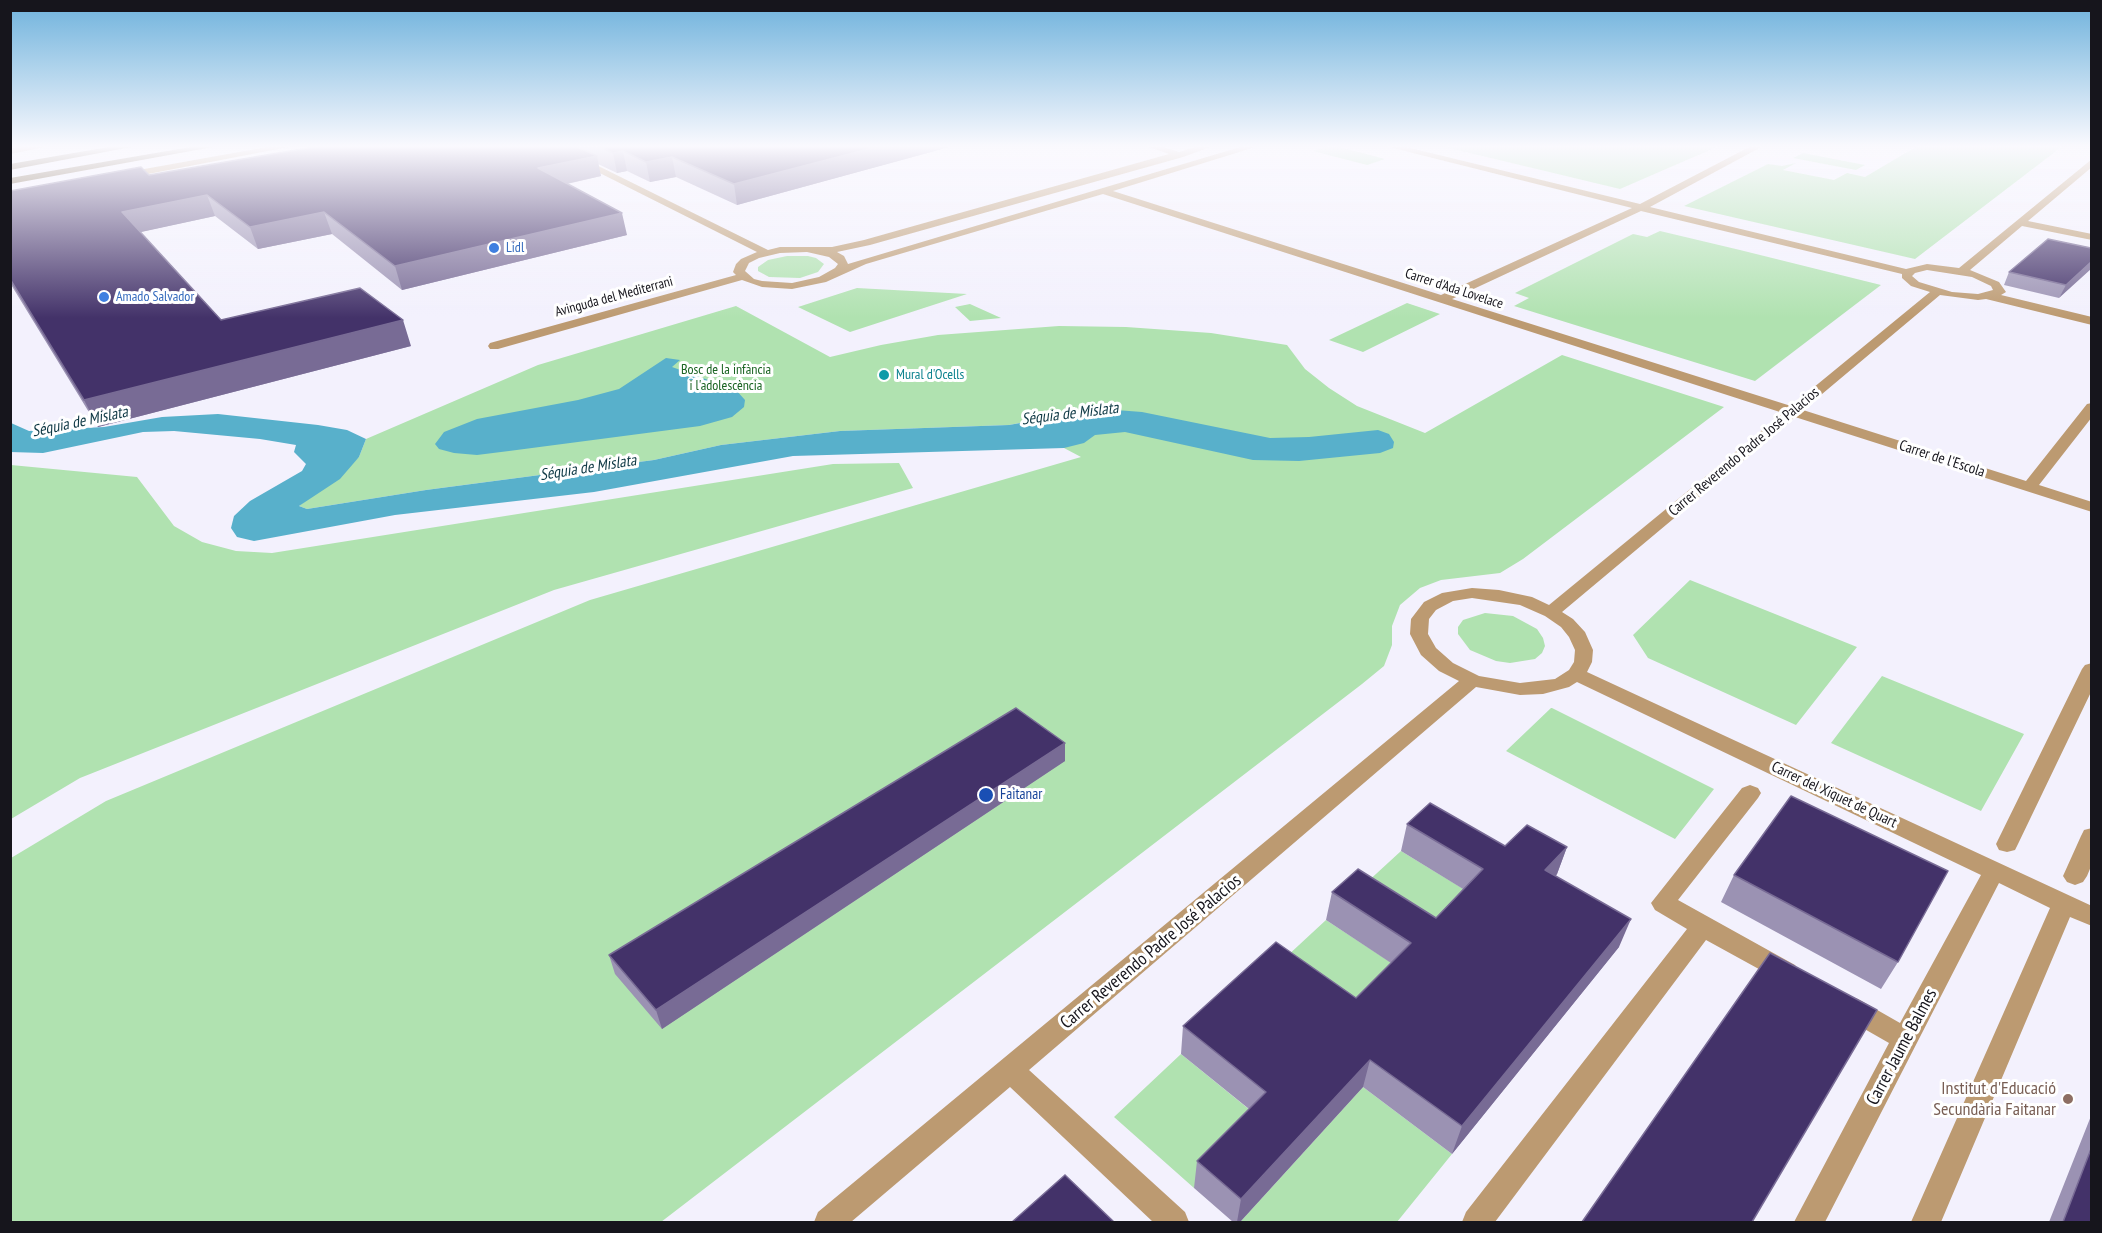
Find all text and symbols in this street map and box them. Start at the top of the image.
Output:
place label: Lidl [506,240,524,256]
marker: Lidl [487,241,501,255]
street label: Carrer d'Ada Lovelace [1403,265,1505,313]
street label: Avinguda del Mediterrani [553,273,675,321]
place label: Amado Salvador [116,289,194,305]
marker: Amado Salvador [97,290,111,304]
park label: Bosc de la infància i l'adolescència [681,362,771,394]
place label: Mural d'Ocells [896,367,964,383]
marker: Mural d'Ocells [877,368,891,382]
street label: Carrer Reverendo Padre José Palacios [1665,384,1823,520]
water label: Séquia de Mislata [1021,399,1119,429]
water label: Séquia de Mislata [30,402,130,442]
street label: Carrer de l'Escola [1897,437,1987,481]
water label: Séquia de Mislata [538,451,638,485]
street label: Carrer del Xiquet de Quart [1768,758,1900,832]
marker: Faitanar [977,786,995,804]
place label: Faitanar [1000,786,1042,804]
street label: Carrer Reverendo Padre José Palacios [1056,870,1246,1034]
street label: Carrer Jaume Balmes [1862,985,1942,1109]
place label: Institut d'Educació Secundària Faitanar [1933,1078,2056,1120]
marker: Institut d'Educació Secundària Faitanar [2061,1092,2075,1106]

